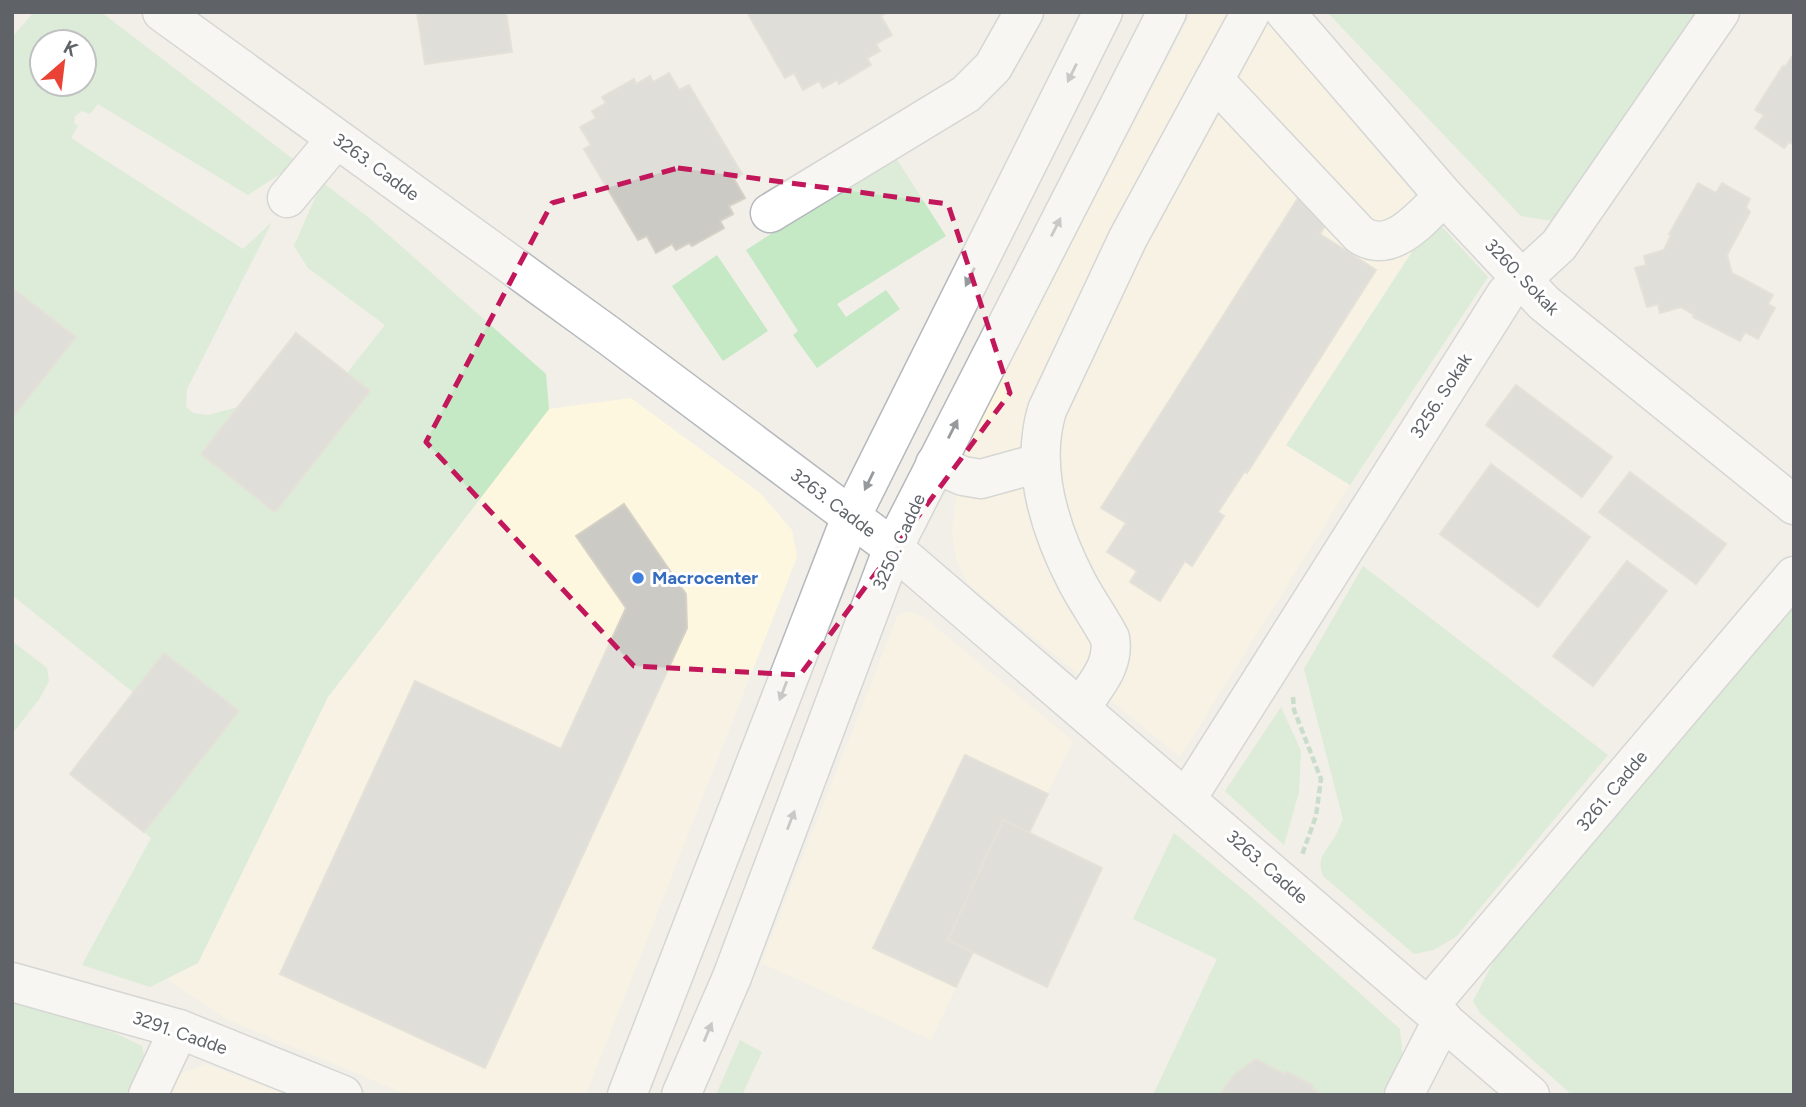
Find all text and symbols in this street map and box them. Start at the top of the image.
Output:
north arrow [28,28,98,98]
text: K [60,35,82,62]
one-way arrow [1066,63,1077,83]
street label: 3263. Cadde [329,128,424,206]
one-way arrow [1051,217,1062,237]
street label: 3260. Sokak [1480,234,1564,320]
one-way arrow [965,267,976,287]
street label: 3256. Sokak [1405,349,1477,442]
one-way arrow [947,419,958,439]
street label: 3263. Cadde [786,464,880,542]
one-way arrow [864,471,875,491]
street label: 3250. Cadde [868,490,930,594]
place label: Macrocenter [652,567,758,589]
marker: Macrocenter [630,570,646,586]
one-way arrow [778,681,789,702]
street label: 3261. Cadde [1572,746,1652,836]
one-way arrow [785,809,796,830]
street label: 3263. Cadde [1222,826,1312,909]
street label: 3291. Cadde [130,1007,230,1060]
one-way arrow [702,1022,714,1042]

